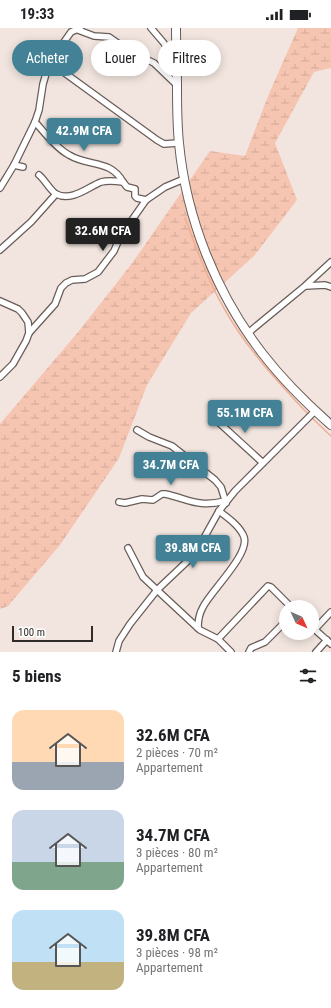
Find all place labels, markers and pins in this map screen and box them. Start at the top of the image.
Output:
pin: 42.9M CFA [38,118,130,152]
pin: 32.6M CFA [57,218,149,252]
pin: 55.1M CFA [199,400,291,434]
pin: 34.7M CFA [125,452,217,486]
pin: 39.8M CFA [147,535,239,569]

